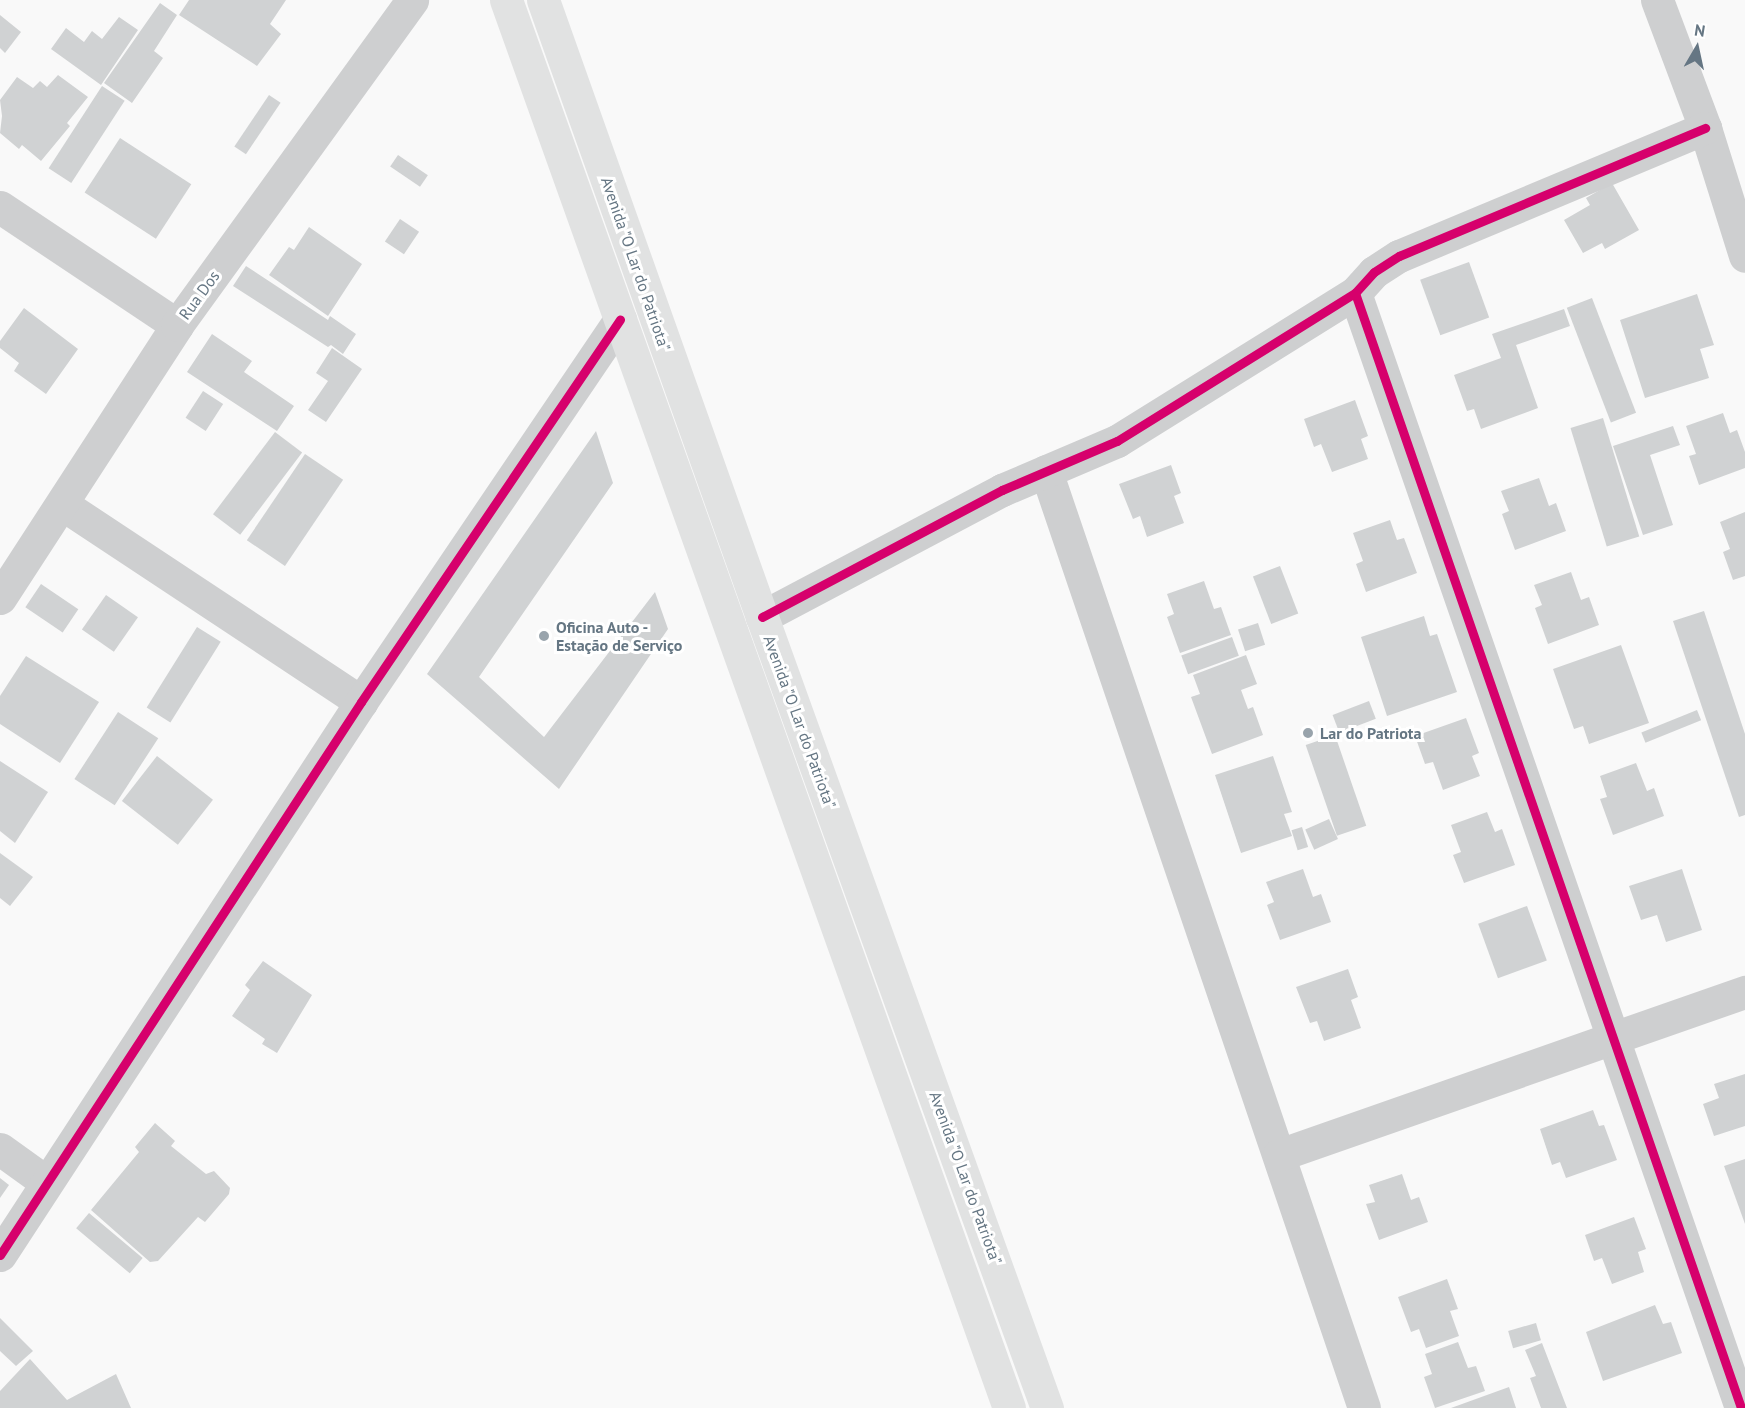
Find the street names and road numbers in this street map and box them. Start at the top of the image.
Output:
street label: Avenida "O Lar do Patriota" [597,174,675,354]
street label: Rua Dos [175,267,223,323]
street label: Avenida "O Lar do Patriota" [760,632,840,812]
street label: Avenida "O Lar do Patriota" [926,1088,1006,1268]

